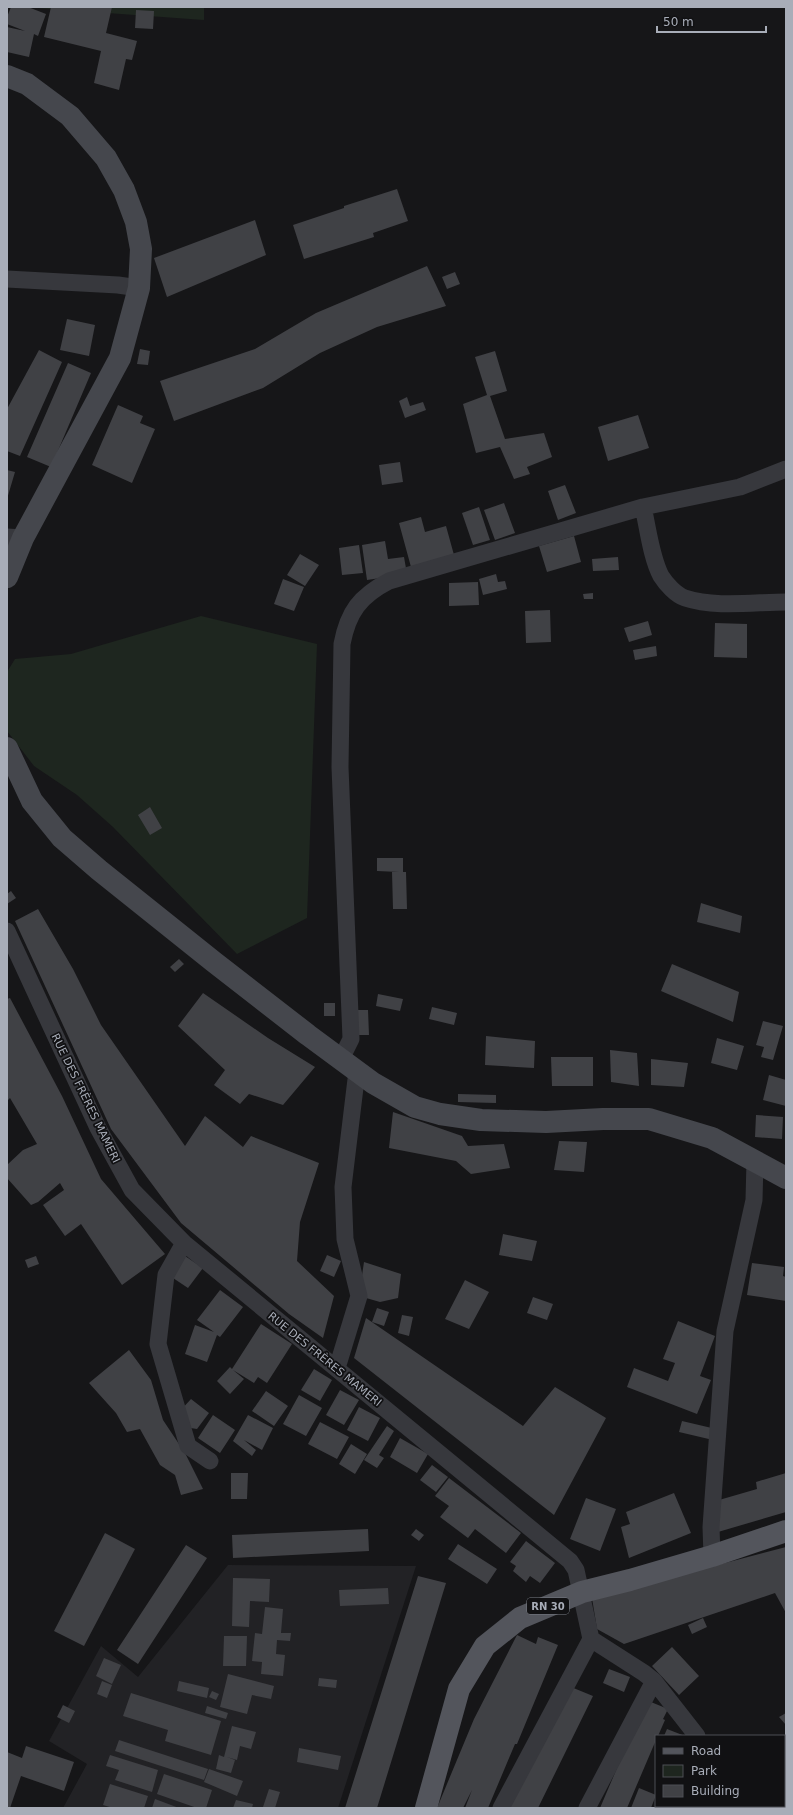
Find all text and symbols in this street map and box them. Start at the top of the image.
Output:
scale bar [657,8,766,34]
text: 50 m [663,15,694,29]
street label: RUE DES FRÈRES MAMERI [48,1031,123,1165]
street label: RUE DES FRÈRES MAMERI [265,1310,384,1409]
road number: RN 30 [527,1598,569,1614]
legend [655,1735,785,1807]
text: Road [691,1744,721,1758]
text: Park [691,1764,717,1778]
text: Building [691,1784,740,1798]

